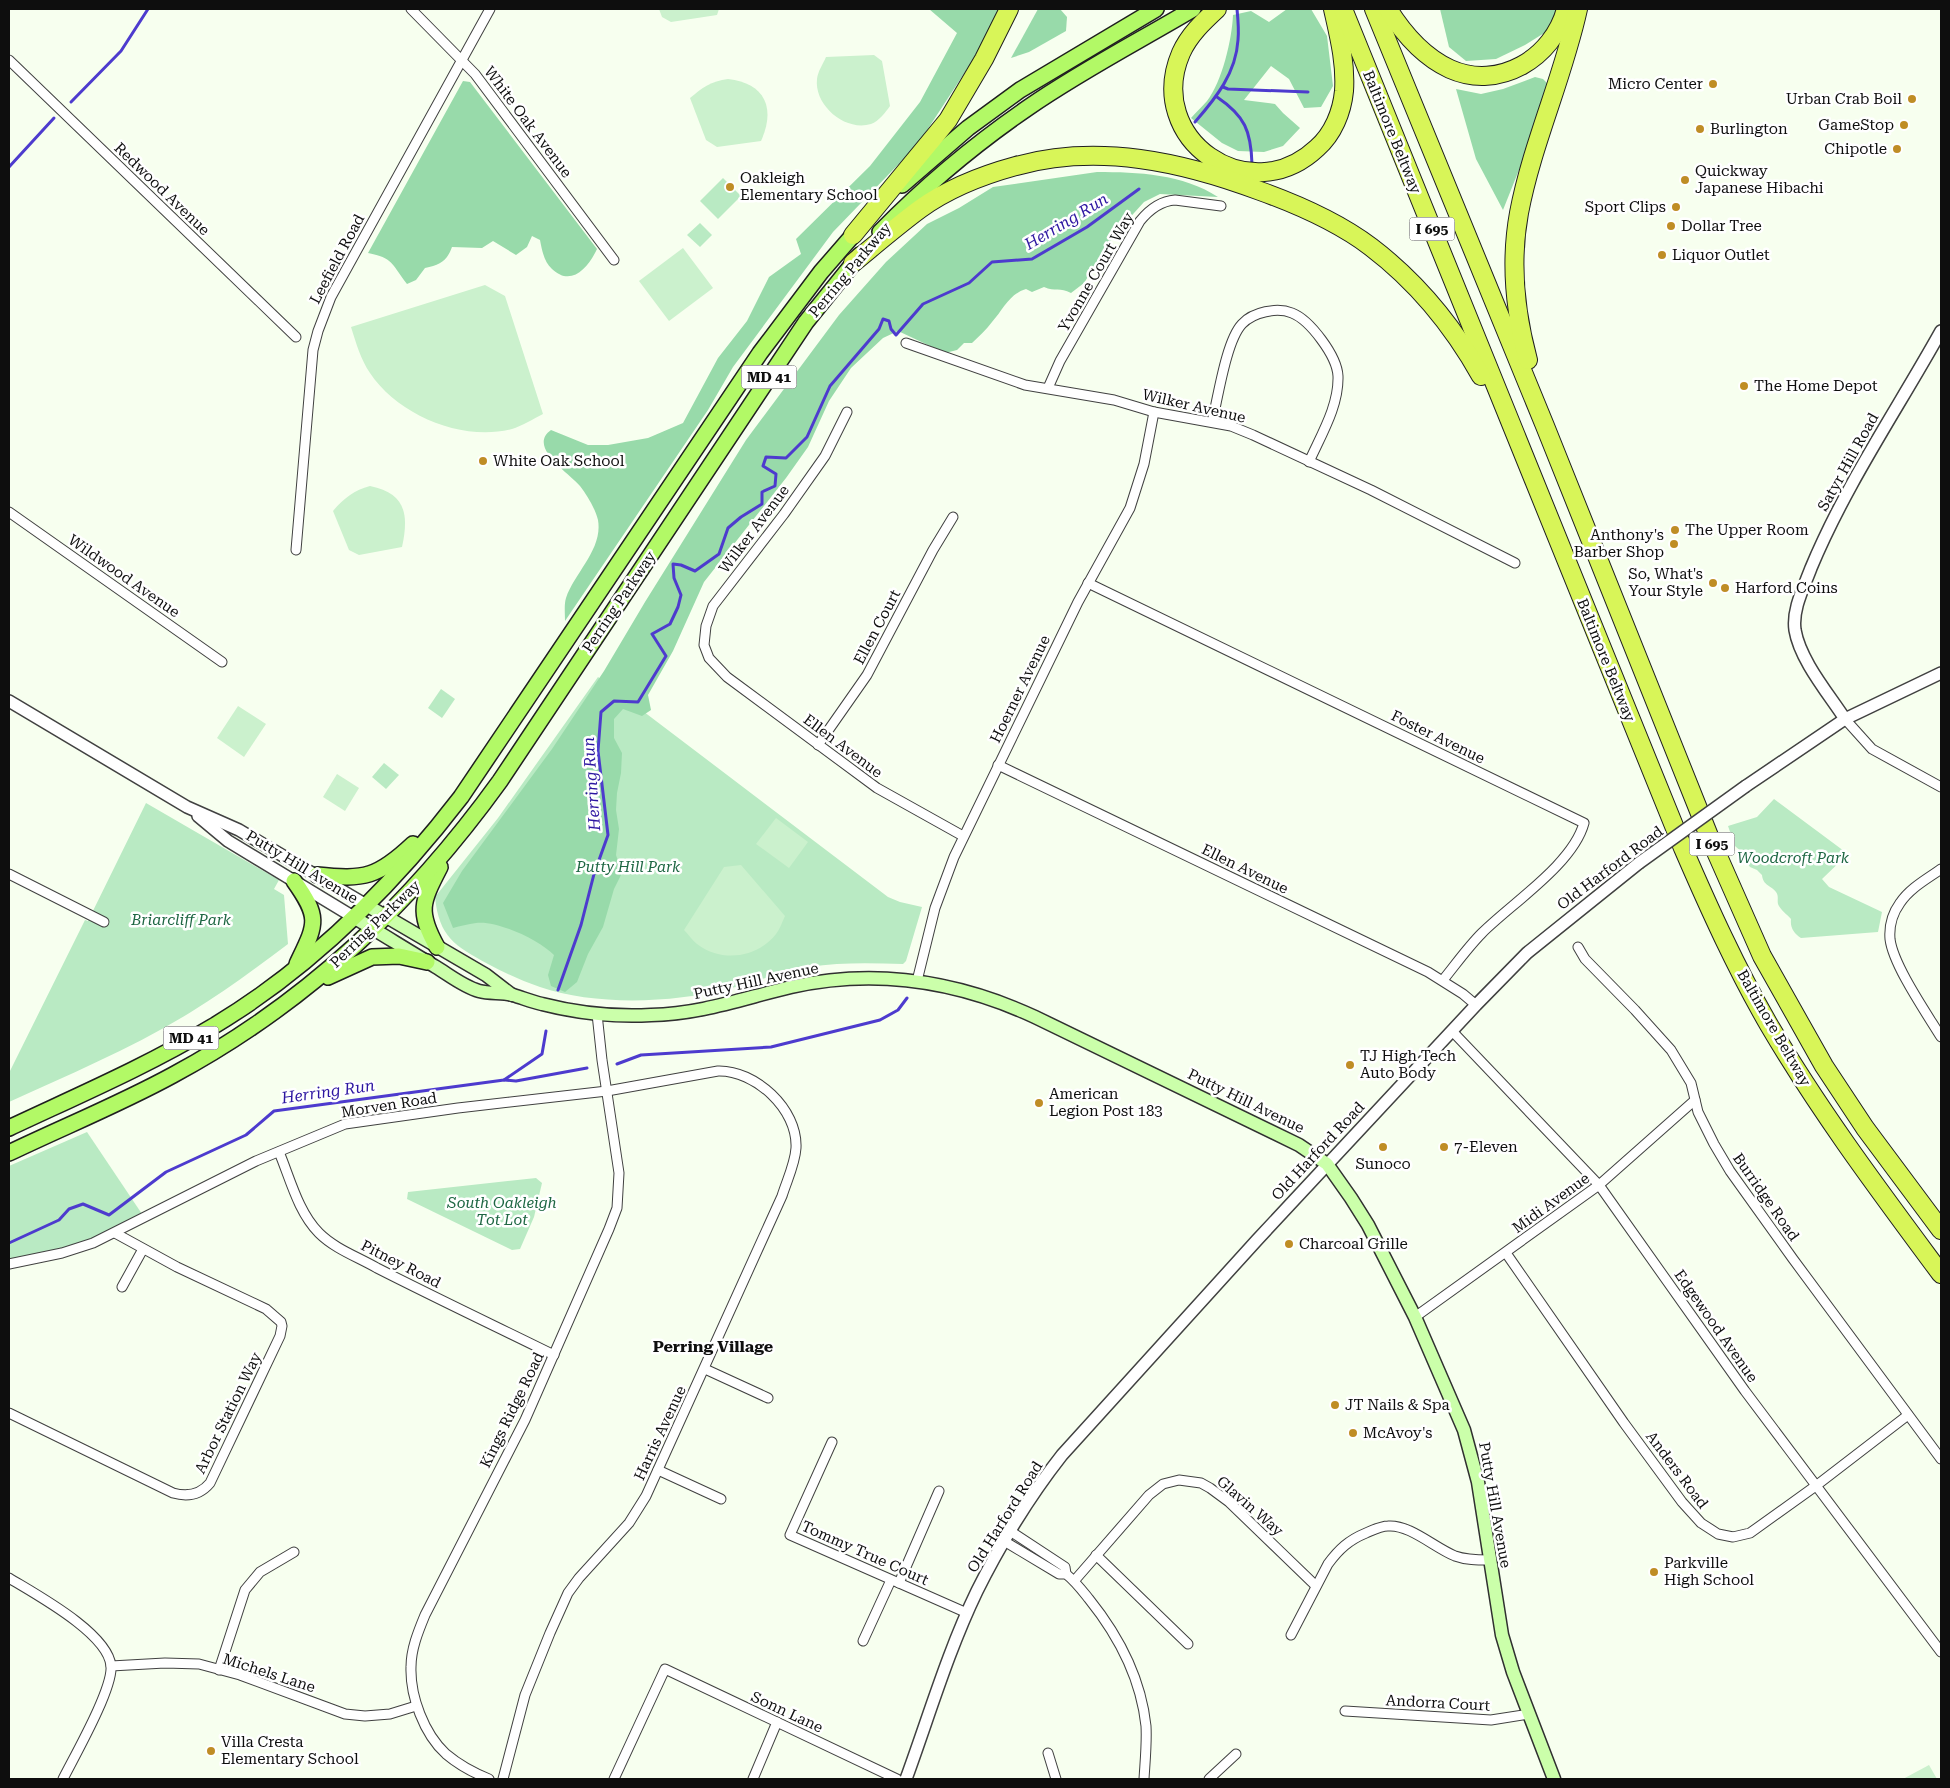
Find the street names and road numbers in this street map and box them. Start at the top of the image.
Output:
street label: White Oak Avenue [480,63,576,181]
street label: Baltimore Beltway [1359,68,1425,196]
street label: Redwood Avenue [110,139,214,239]
street label: Yvonne Court Way [1054,209,1138,335]
street label: Leefield Road [306,211,368,307]
road number: I 695 [1410,218,1454,240]
street label: Perring Parkway [805,219,895,321]
road number: MD 41 [742,366,796,388]
street label: Wilker Avenue [1141,385,1247,427]
street label: Satyr Hill Road [1814,410,1883,514]
street label: Wilker Avenue [715,481,793,577]
street label: Wildwood Avenue [65,531,183,621]
street label: Perring Parkway [578,548,660,656]
street label: Ellen Court [850,586,904,667]
street label: Baltimore Beltway [1573,596,1639,724]
street label: Hoerner Avenue [986,632,1054,746]
street label: Foster Avenue [1388,707,1488,767]
street label: Ellen Avenue [800,710,886,782]
street label: Old Harford Road [1554,822,1667,914]
street label: Putty Hill Avenue [243,826,361,908]
road number: I 695 [1690,832,1734,856]
street label: Ellen Avenue [1199,840,1291,898]
street label: Perring Parkway [326,876,424,972]
street label: Putty Hill Avenue [692,959,820,1003]
street label: Baltimore Beltway [1733,967,1815,1090]
road number: MD 41 [164,1026,218,1050]
street label: Putty Hill Avenue [1185,1065,1307,1137]
street label: Morven Road [340,1088,439,1121]
street label: Old Harford Road [1268,1098,1368,1204]
street label: Burridge Road [1729,1150,1803,1245]
street label: Midi Avenue [1509,1169,1593,1237]
street label: Pitney Road [358,1236,444,1292]
street label: Edgewood Avenue [1670,1266,1762,1386]
street label: Arbor Station Way [191,1349,265,1477]
street label: Kings Ridge Road [476,1349,548,1471]
street label: Harris Avenue [630,1383,690,1483]
street label: Anders Road [1642,1428,1712,1512]
street label: Putty Hill Avenue [1475,1441,1515,1569]
street label: Old Harford Road [963,1458,1047,1576]
street label: Glavin Way [1213,1472,1287,1540]
street label: Tommy True Court [799,1517,932,1589]
street label: Michels Lane [220,1650,318,1696]
street label: Sonn Lane [748,1687,826,1737]
street label: Andorra Court [1385,1691,1491,1715]

